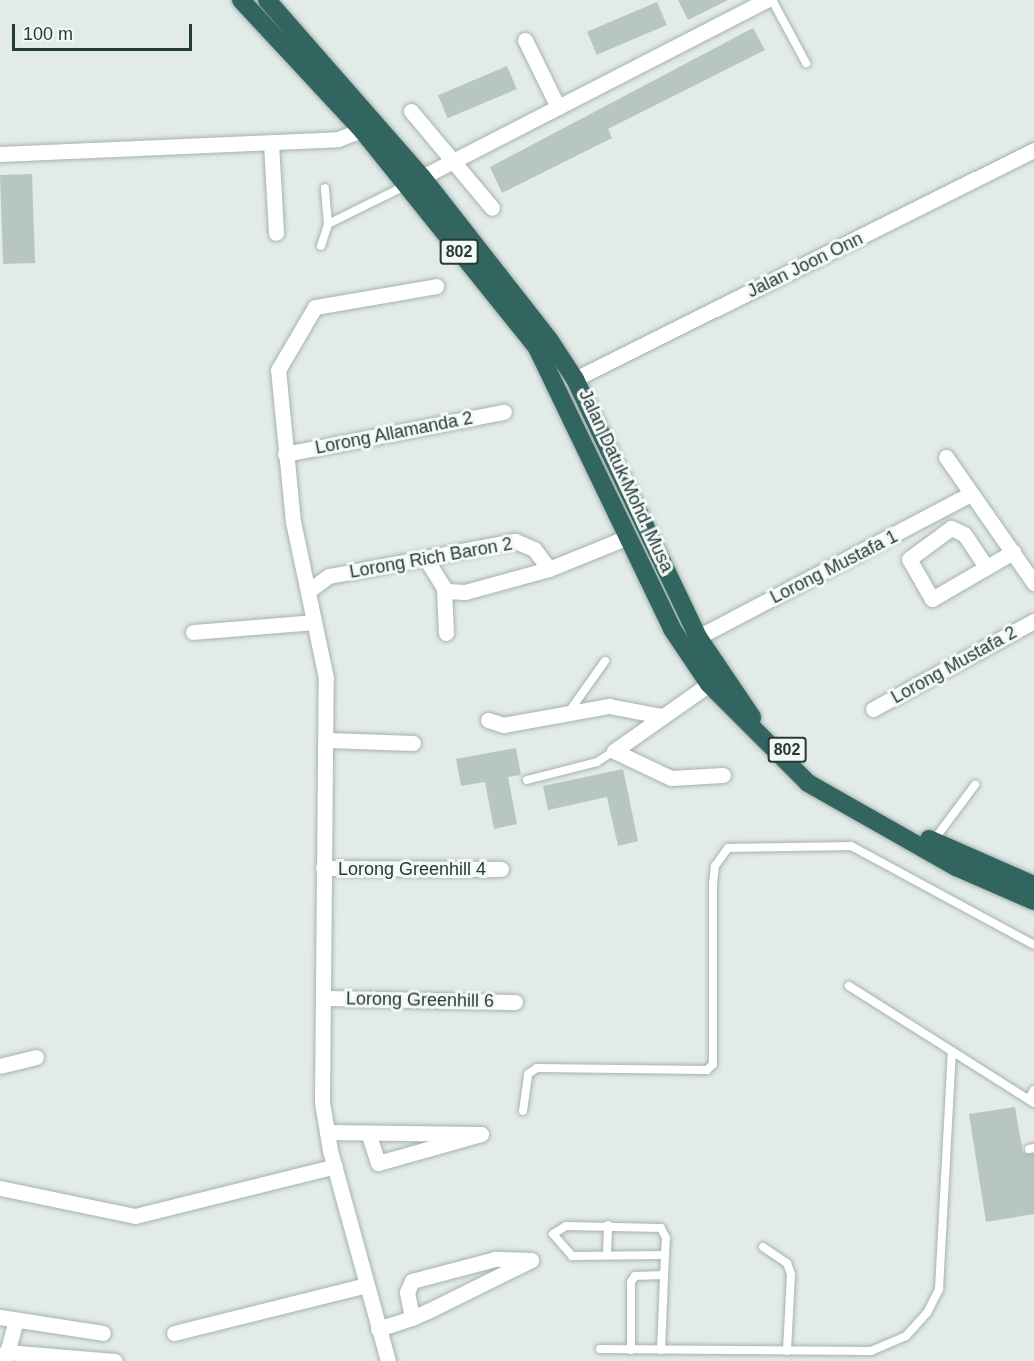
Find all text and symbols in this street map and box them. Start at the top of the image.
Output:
scale bar [15,12,195,50]
text: 100 m [23,24,73,44]
street label: Jalan Joon Onn [744,228,866,302]
road number: 802 [440,239,478,265]
street label: Jalan Datuk Mohd. Musa [574,386,678,576]
street label: Lorong Allamanda 2 [313,407,475,459]
street label: Lorong Mustafa 1 [767,526,901,608]
street label: Lorong Rich Baron 2 [348,533,514,583]
street label: Lorong Mustafa 2 [888,622,1020,708]
road number: 802 [768,737,806,763]
street label: Lorong Greenhill 4 [338,858,486,880]
street label: Lorong Greenhill 6 [346,988,494,1012]

